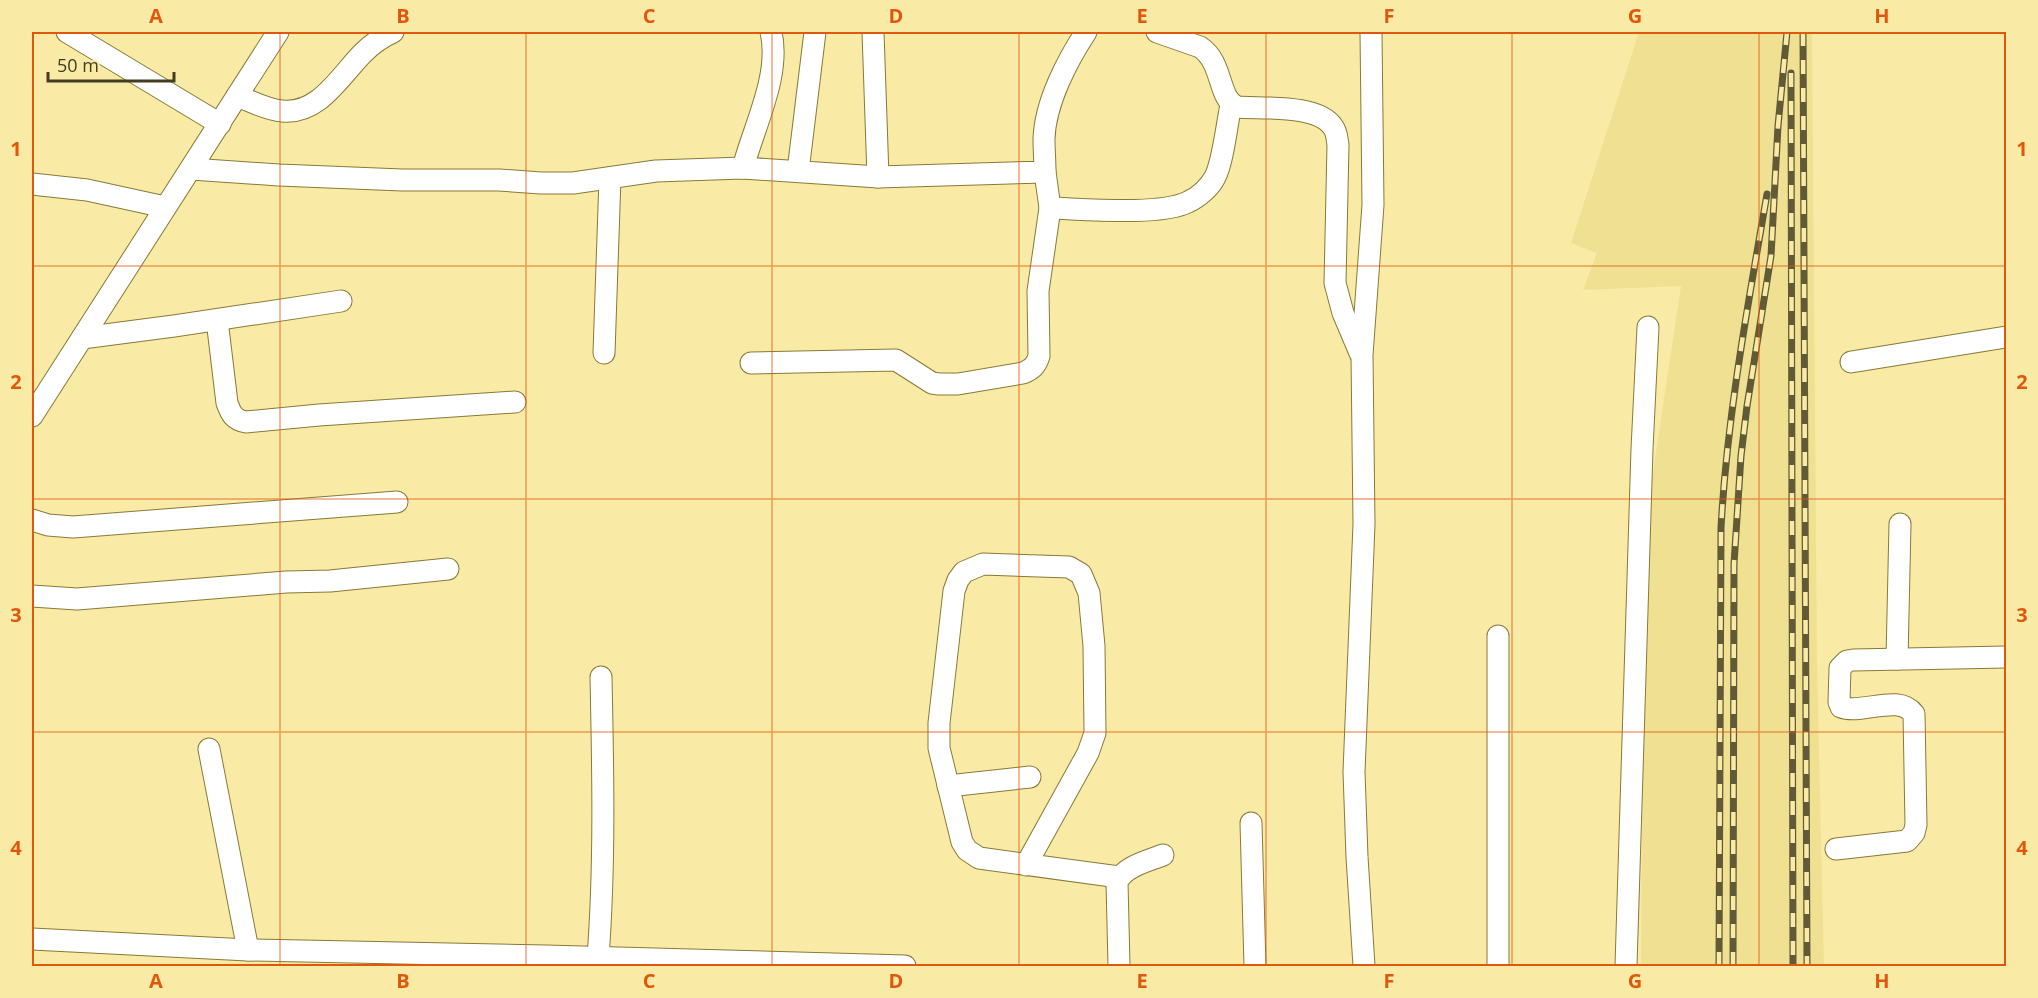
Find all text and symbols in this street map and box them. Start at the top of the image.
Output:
text: A [149,2,163,29]
text: B [396,2,410,29]
text: C [643,2,656,29]
text: D [889,2,903,29]
text: E [1136,2,1148,29]
text: F [1384,2,1394,29]
text: G [1628,2,1642,29]
text: H [1874,2,1890,29]
scale bar [48,45,174,83]
text: 50 m [57,53,99,77]
text: 1 [10,135,22,162]
text: 1 [2016,135,2028,162]
text: 2 [10,368,22,395]
text: 2 [2016,368,2028,395]
text: 3 [10,601,22,628]
text: 3 [2016,601,2028,628]
text: 4 [10,834,22,861]
text: 4 [2016,834,2028,861]
text: A [149,967,163,994]
text: B [396,967,410,994]
text: C [643,967,656,994]
text: D [889,967,903,994]
text: E [1136,967,1148,994]
text: F [1384,967,1394,994]
text: G [1628,967,1642,994]
text: H [1874,967,1890,994]

